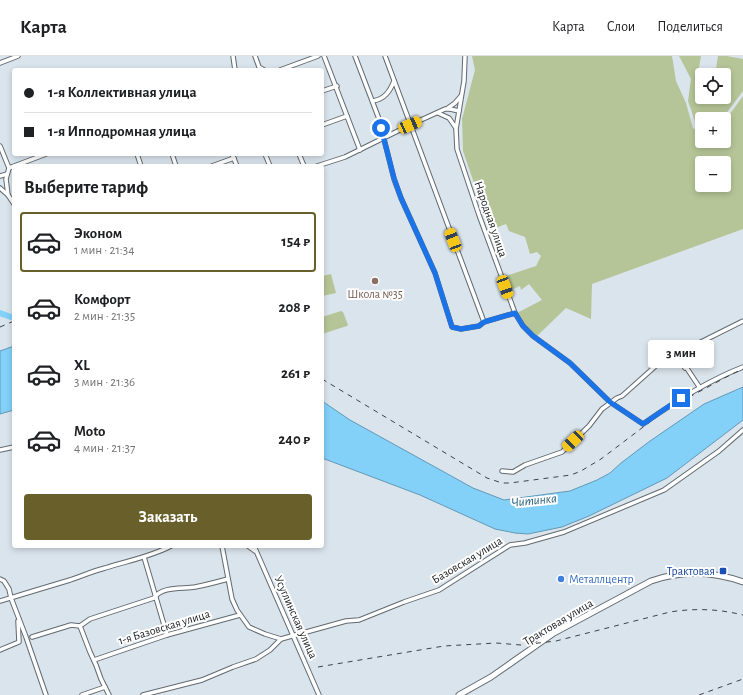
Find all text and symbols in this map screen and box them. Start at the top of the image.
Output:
text: Карта [20,18,67,37]
text: Карта [552,20,585,34]
text: Слои [607,20,635,34]
text: Поделиться [657,20,723,34]
map controls [695,68,731,192]
button: locate [695,68,731,104]
text: 1-я Коллективная улица [48,85,197,100]
button: + [695,112,731,148]
car [397,115,423,135]
route start [372,119,390,137]
text: 1-я Ипподромная улица [48,124,196,139]
button: − [695,156,731,192]
text: Выберите тариф [24,179,148,197]
street label: Народная улица [471,179,510,259]
icon: car [26,224,62,260]
text: Эконом [74,226,122,241]
car [443,227,463,253]
text: 154 ₽ [281,234,310,249]
text: 1 мин · 21:34 [74,244,134,257]
car [495,274,515,300]
marker: Школа №35 [370,276,380,286]
place label: Школа №35 [347,288,403,300]
icon: car [26,290,62,326]
text: Комфорт [74,292,130,307]
text: 208 ₽ [278,300,310,315]
text: 2 мин · 21:35 [74,310,135,323]
callout: 3 мин [648,340,714,368]
text: 3 мин [666,347,696,360]
icon: car [26,356,62,392]
text: XL [74,358,90,373]
text: 261 ₽ [281,366,310,381]
text: 3 мин · 21:36 [74,376,135,389]
route end [672,389,690,407]
icon: car [26,422,62,458]
text: Moto [74,424,106,439]
car [560,428,586,454]
text: 240 ₽ [278,432,310,447]
text: 4 мин · 21:37 [74,442,135,455]
water label: Читинка [511,492,558,510]
button: Заказать [24,494,312,540]
street label: Базовская улица [430,534,505,587]
place label: Трактовая [667,565,715,577]
marker: Трактовая [718,566,728,576]
place label: Металлцентр [569,573,634,585]
street label: Усуглинская улица [271,574,320,661]
marker: Металлцентр [556,574,566,584]
street label: Трактовая улица [521,596,596,648]
street label: 1-я Базовская улица [117,607,212,648]

